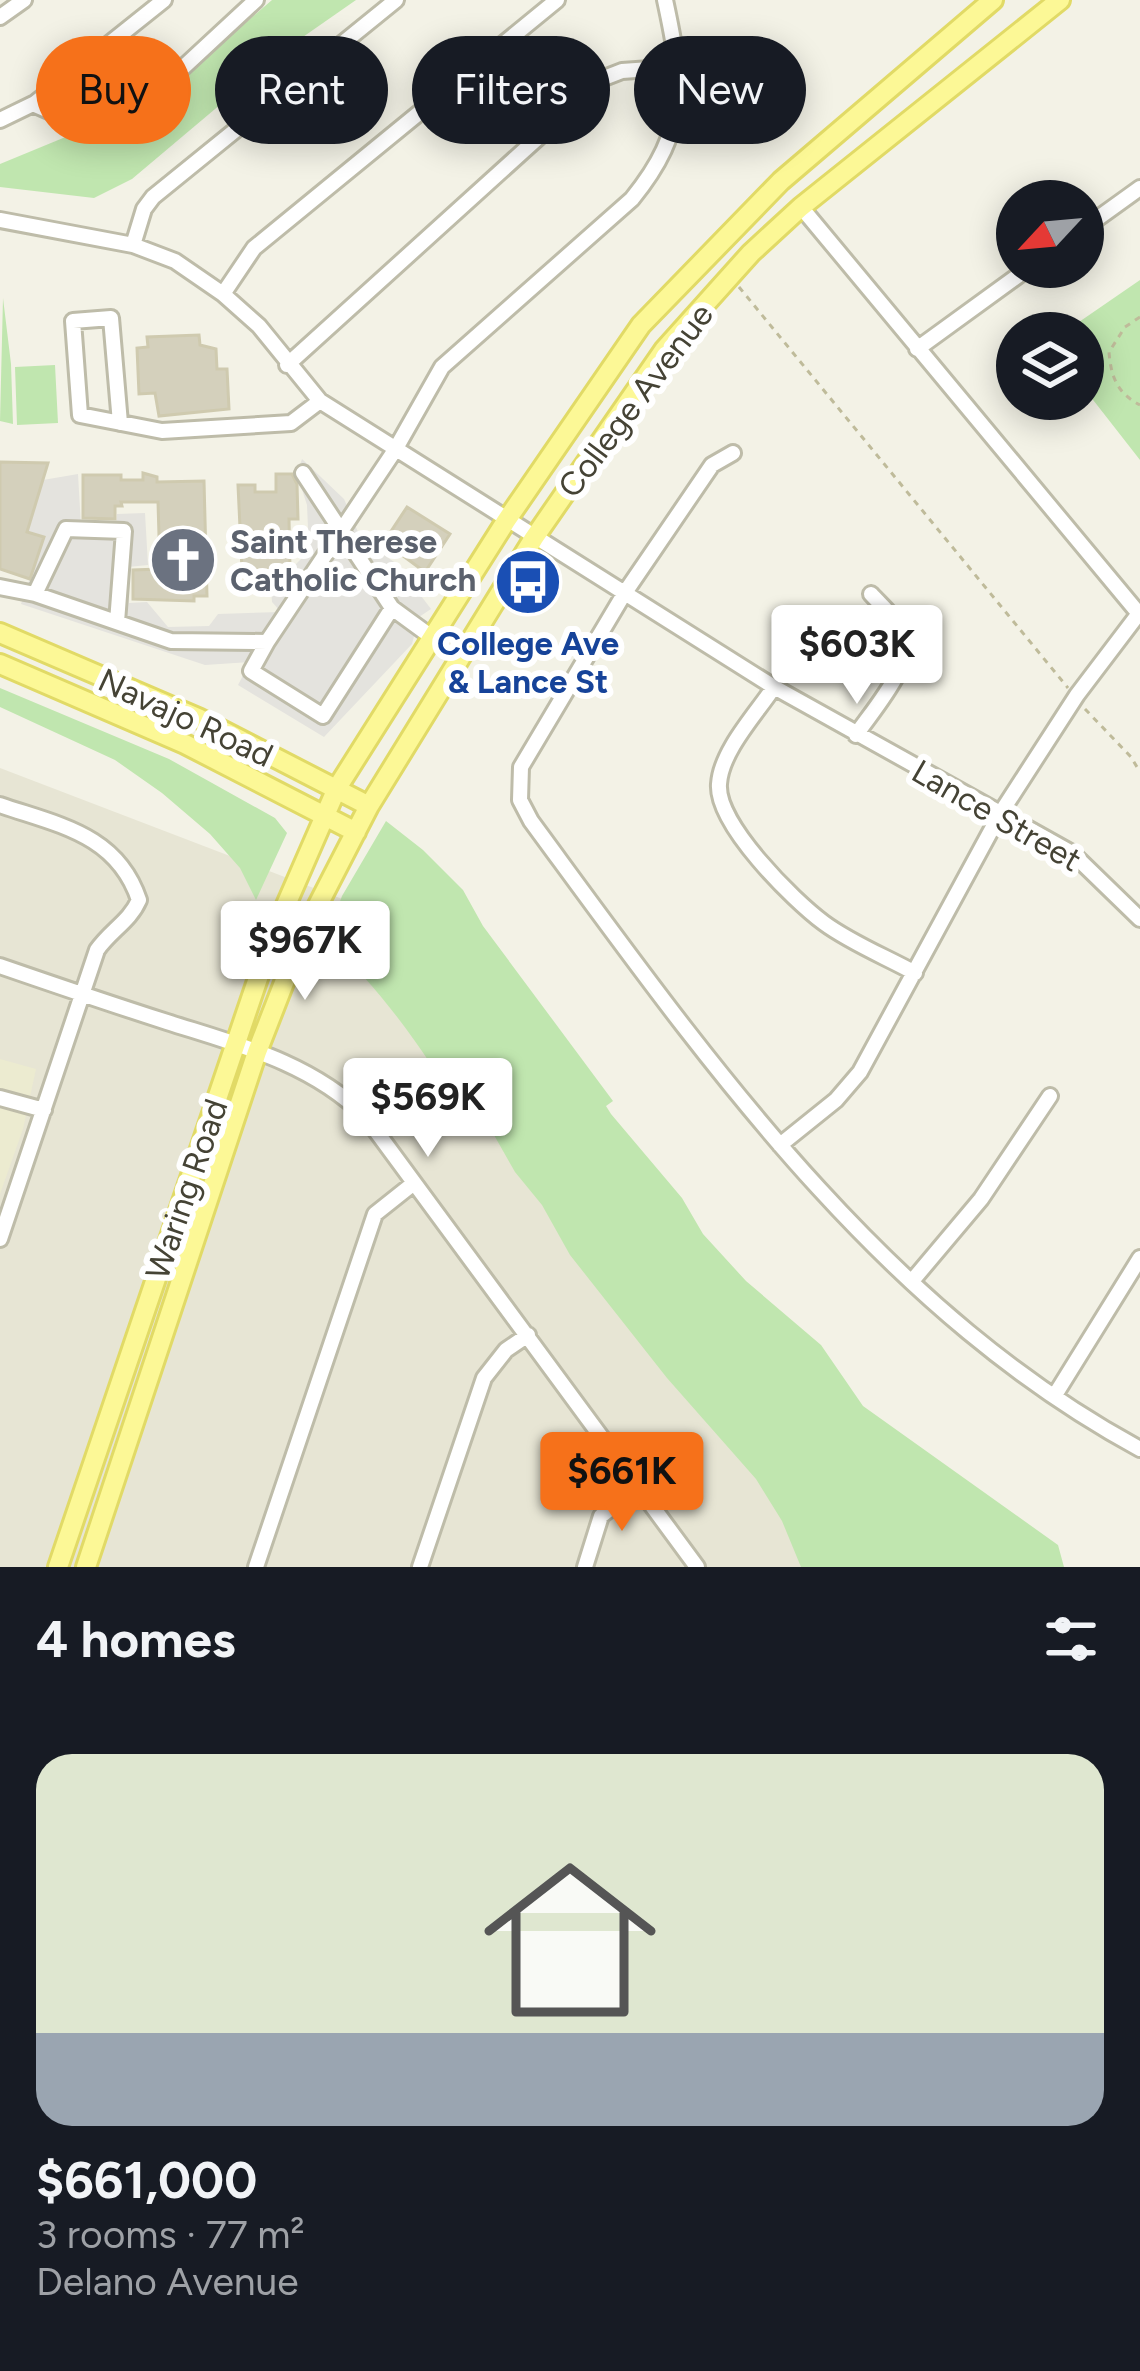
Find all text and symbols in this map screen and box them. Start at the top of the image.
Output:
chip: Buy [36,36,191,144]
chip: Rent [215,36,388,144]
chip: Filters [412,36,610,144]
chip: New [634,36,806,144]
north arrow [996,180,1104,288]
map controls [996,180,1104,420]
street label: College Avenue [550,296,721,505]
button: layers [996,312,1104,420]
place label: Saint Therese Catholic Church [230,522,476,599]
church icon: Saint Therese Catholic Church [148,525,218,595]
bus stop icon: College Ave & Lance St [493,547,563,617]
pin: $603K [773,605,941,707]
text: $603K [798,620,916,667]
place label: College Ave & Lance St [437,624,619,701]
street label: Navajo Road [92,660,279,775]
street label: Lance Street [905,751,1088,880]
pin: $967K [221,901,389,1003]
text: $967K [248,916,362,963]
pin: $569K [344,1058,512,1160]
text: $569K [370,1073,486,1120]
street label: Waring Road [137,1094,235,1284]
pin: $661K [538,1432,706,1534]
text: $661K [567,1447,677,1494]
icon: filters [1038,1606,1104,1672]
text: 4 homes [36,1609,236,1670]
icon: home [462,1832,678,2048]
text: $661,000 [36,2150,257,2211]
text: 3 rooms · 77 m² [36,2211,305,2258]
text: Delano Avenue [36,2258,299,2305]

